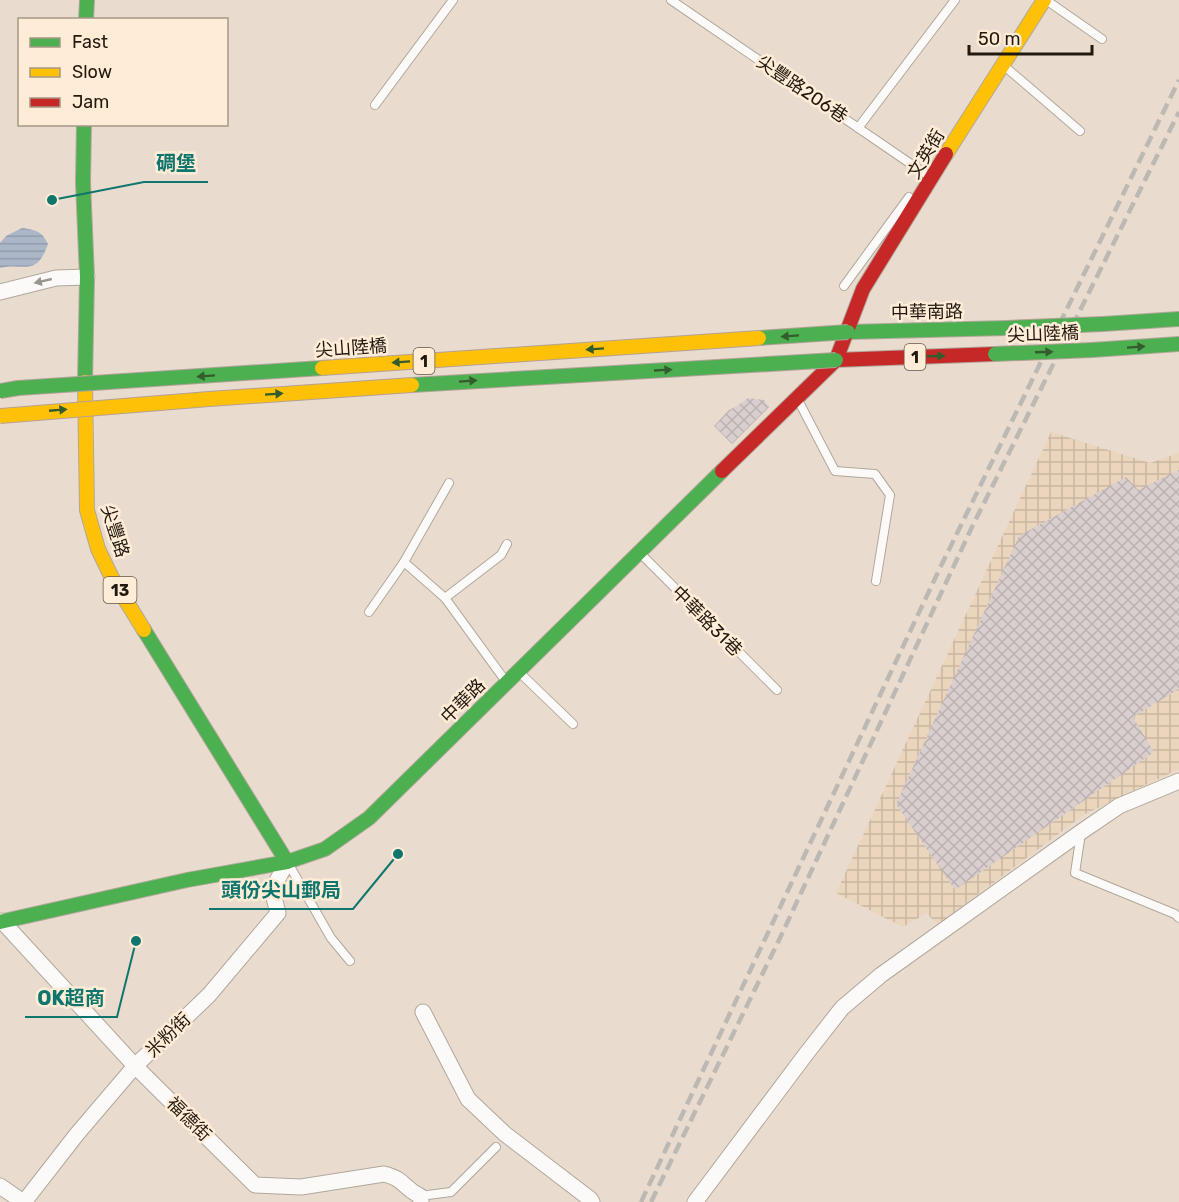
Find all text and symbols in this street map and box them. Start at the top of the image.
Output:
legend [18,18,228,126]
scale bar [969,18,1092,56]
text: 50 m [978,28,1021,50]
text: Fast [72,31,108,53]
street label: 尖豐路206巷 [752,51,852,127]
text: Slow [72,61,112,83]
text: Jam [72,91,109,113]
street label: 文英街 [903,125,949,183]
callout: 碉堡 [144,144,208,182]
text: 碉堡 [156,151,196,175]
one-way arrow [33,277,52,286]
street label: 中華南路 [891,300,963,324]
street label: 尖山陸橋 [1007,322,1079,346]
one-way arrow [781,331,800,341]
street label: 尖山陸橋 [314,335,388,361]
one-way arrow [1126,343,1145,352]
road number: 1 [904,344,926,370]
one-way arrow [586,345,605,354]
one-way arrow [1034,347,1053,357]
road number: 1 [414,348,434,374]
one-way arrow [927,352,946,361]
one-way arrow [391,358,410,367]
one-way arrow [653,365,672,375]
one-way arrow [197,371,216,380]
one-way arrow [459,376,478,386]
one-way arrow [264,389,283,399]
one-way arrow [49,405,68,415]
street label: 尖豐路 [96,502,134,560]
road number: 13 [104,577,136,603]
street label: 中華路31巷 [667,581,747,661]
street label: 中華路 [436,674,490,728]
callout: 頭份尖山郵局 [209,871,353,909]
text: 頭份尖山郵局 [221,878,341,902]
callout: OK超商 [25,979,117,1017]
text: OK超商 [37,986,105,1010]
street label: 米粉街 [141,1008,195,1062]
street label: 福德街 [162,1092,216,1146]

